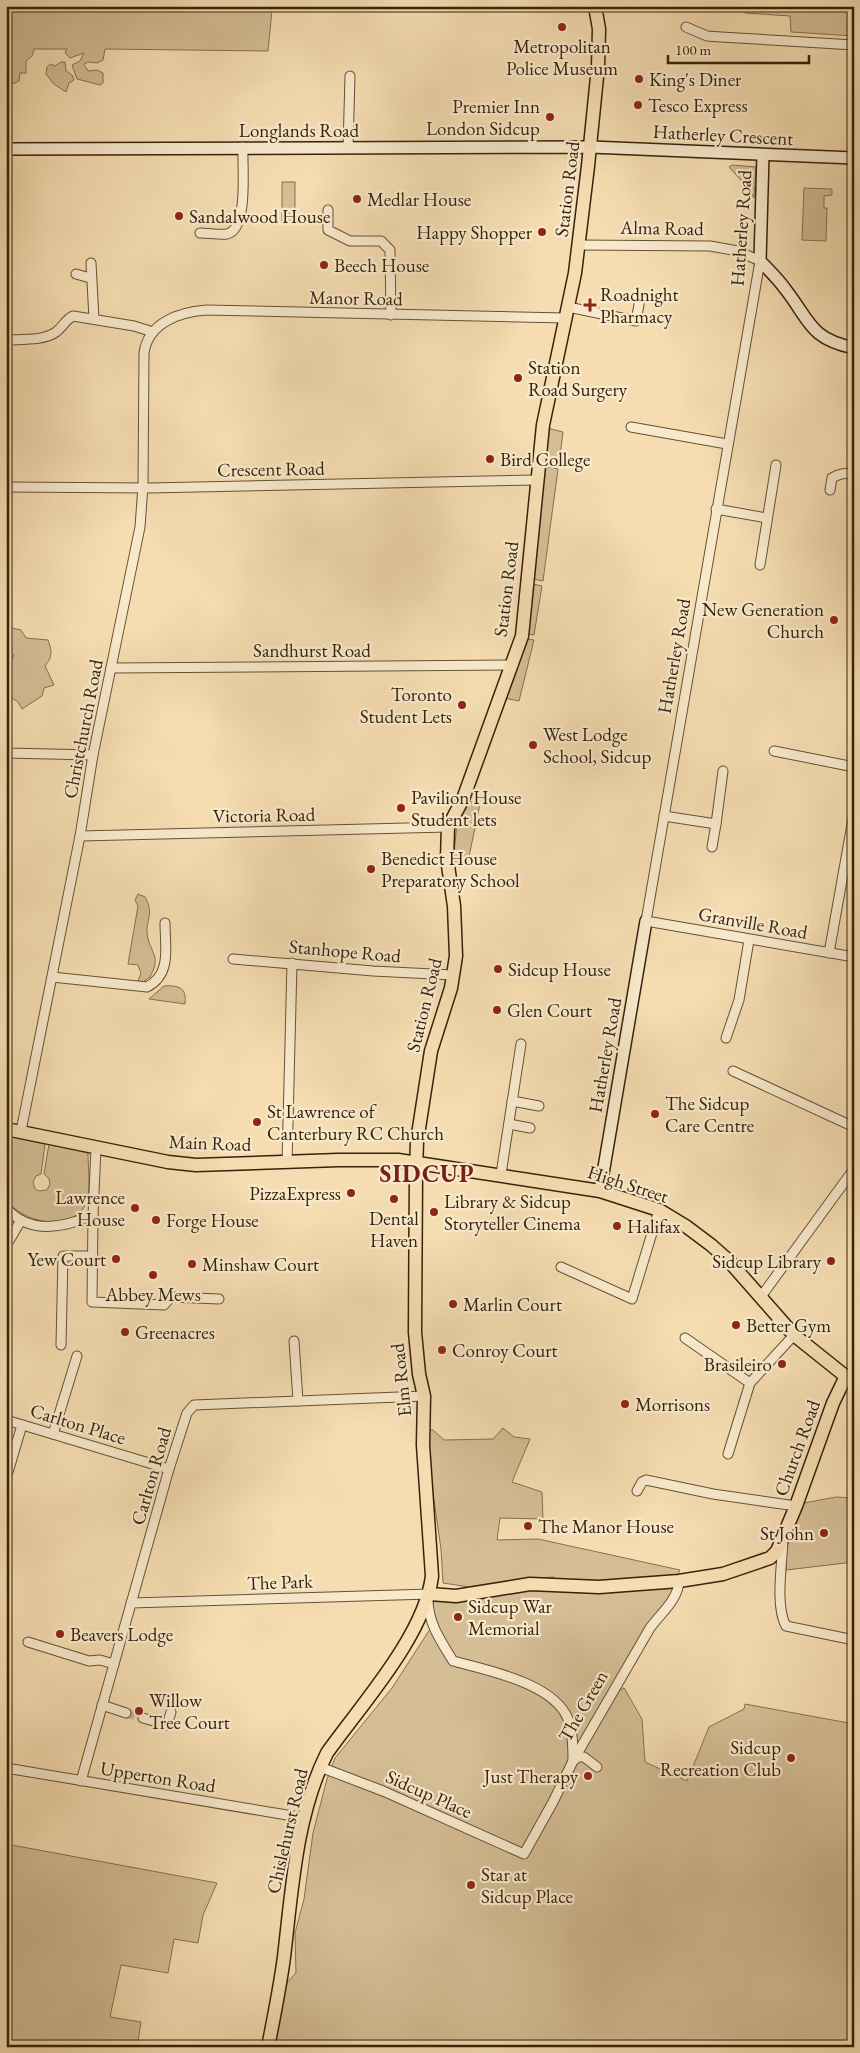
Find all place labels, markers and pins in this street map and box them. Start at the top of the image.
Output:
marker: Metropolitan Police Museum [556,21,568,33]
place label: Metropolitan Police Museum [506,34,618,81]
place label: King's Diner [649,67,742,92]
marker: King's Diner [633,73,645,85]
place label: Tesco Express [648,93,748,118]
place label: Premier Inn London Sidcup [426,94,540,141]
marker: Tesco Express [632,99,644,111]
marker: Premier Inn London Sidcup [544,111,556,123]
place label: Medlar House [367,187,471,212]
marker: Medlar House [351,193,363,205]
place label: Sandalwood House [189,204,330,229]
marker: Sandalwood House [173,210,185,222]
place label: Happy Shopper [416,220,533,245]
marker: Happy Shopper [536,226,548,238]
place label: Beech House [334,253,429,278]
marker: Beech House [318,259,330,271]
place label: Roadnight Pharmacy [600,282,679,329]
marker: Roadnight Pharmacy [584,299,596,311]
place label: Station Road Surgery [528,355,628,402]
marker: Station Road Surgery [512,372,524,384]
place label: Bird College [500,447,590,472]
marker: Bird College [484,453,496,465]
place label: New Generation Church [702,597,824,644]
marker: New Generation Church [828,614,840,626]
place label: Toronto Student Lets [360,682,452,729]
marker: Toronto Student Lets [456,699,468,711]
place label: West Lodge School, Sidcup [543,722,651,769]
marker: West Lodge School, Sidcup [527,739,539,751]
place label: Pavilion House Student lets [411,785,522,832]
marker: Pavilion House Student lets [395,802,407,814]
place label: Benedict House Preparatory School [381,846,520,893]
marker: Benedict House Preparatory School [365,863,377,875]
place label: Sidcup House [508,957,611,982]
marker: Sidcup House [492,963,504,975]
place label: Glen Court [507,998,592,1023]
marker: Glen Court [491,1004,503,1016]
place label: The Sidcup Care Centre [665,1091,754,1138]
place label: St Lawrence of Canterbury RC Church [267,1099,444,1146]
marker: The Sidcup Care Centre [649,1108,661,1120]
marker: St Lawrence of Canterbury RC Church [251,1116,263,1128]
place label: PizzaExpress [249,1181,341,1206]
place label: Lawrence House [55,1185,125,1232]
marker: PizzaExpress [345,1187,357,1199]
place label: Library & Sidcup Storyteller Cinema [444,1189,581,1236]
marker: Dental Haven [388,1193,400,1205]
marker: Lawrence House [129,1202,141,1214]
place label: Dental Haven [369,1206,419,1253]
marker: Library & Sidcup Storyteller Cinema [428,1206,440,1218]
place label: Forge House [166,1208,259,1233]
marker: Forge House [150,1214,162,1226]
place label: Halifax [627,1214,681,1239]
marker: Halifax [611,1220,623,1232]
place label: Yew Court [27,1247,106,1272]
place label: Sidcup Library [712,1249,822,1274]
place label: Minshaw Court [202,1252,319,1277]
marker: Yew Court [110,1253,122,1265]
marker: Sidcup Library [825,1255,837,1267]
marker: Minshaw Court [186,1258,198,1270]
marker: Abbey Mews [147,1269,159,1281]
place label: Abbey Mews [104,1282,201,1307]
place label: Marlin Court [463,1292,562,1317]
marker: Marlin Court [447,1298,459,1310]
place label: Better Gym [746,1313,831,1338]
marker: Better Gym [730,1319,742,1331]
place label: Greenacres [135,1320,215,1345]
marker: Greenacres [119,1326,131,1338]
place label: Conroy Court [452,1338,558,1363]
marker: Conroy Court [436,1344,448,1356]
place label: Brasileiro [704,1352,772,1377]
marker: Brasileiro [776,1358,788,1370]
place label: Morrisons [635,1392,710,1417]
marker: Morrisons [619,1398,631,1410]
place label: The Manor House [538,1514,674,1539]
marker: The Manor House [522,1520,534,1532]
place label: St John [760,1521,814,1546]
marker: St John [818,1527,830,1539]
place label: Sidcup War Memorial [468,1594,553,1641]
marker: Sidcup War Memorial [452,1611,464,1623]
place label: Beavers Lodge [70,1622,173,1647]
marker: Beavers Lodge [54,1628,66,1640]
place label: Willow Tree Court [149,1688,230,1735]
marker: Willow Tree Court [133,1705,145,1717]
place label: Sidcup Recreation Club [660,1735,781,1782]
marker: Sidcup Recreation Club [785,1752,797,1764]
place label: Just Therapy [482,1764,579,1789]
marker: Just Therapy [582,1770,594,1782]
place label: Star at Sidcup Place [481,1862,573,1909]
marker: Star at Sidcup Place [465,1879,477,1891]

